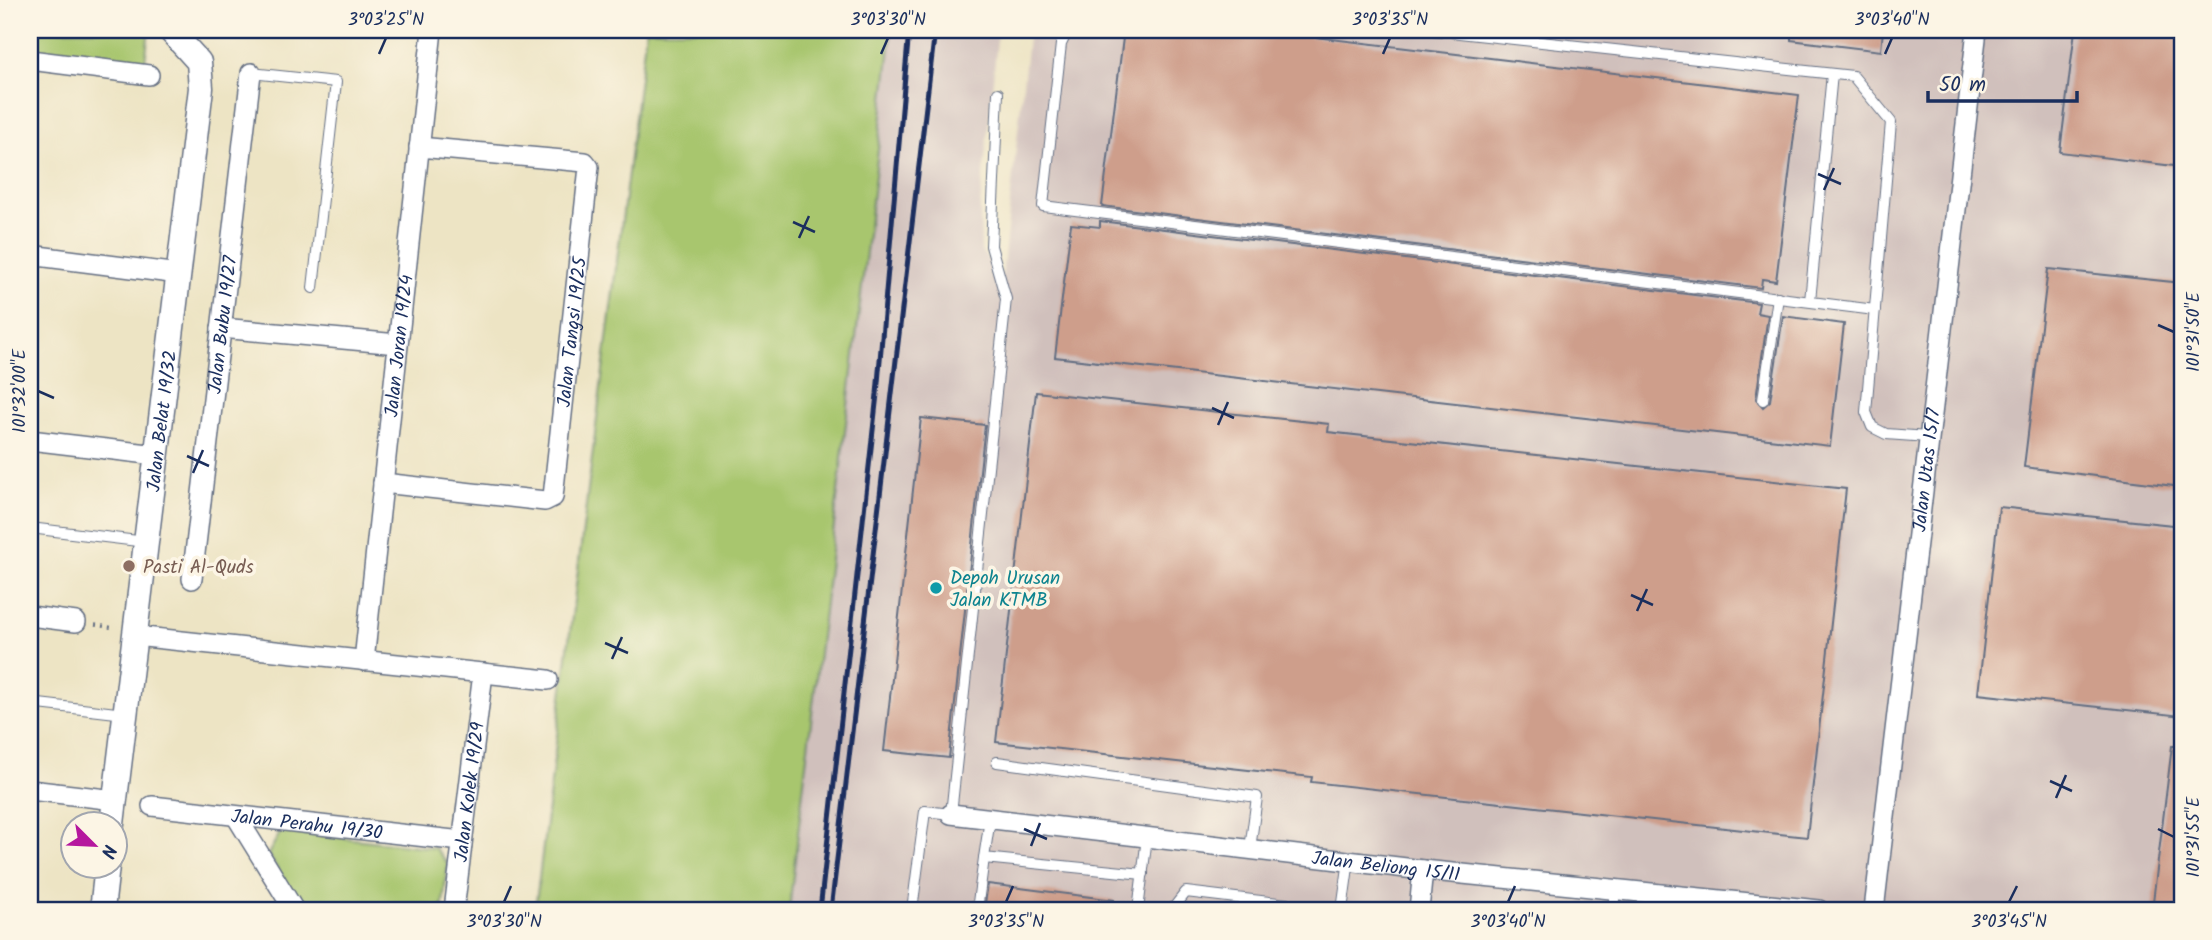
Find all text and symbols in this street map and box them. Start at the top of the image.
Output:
text: 3°03'25"N [348,6,424,35]
text: 3°03'30"N [850,6,926,35]
text: 3°03'35"N [1352,6,1428,35]
text: 3°03'40"N [1854,6,1930,35]
scale bar [1928,60,2077,104]
text: 50 m [1939,69,1986,102]
street label: Jalan Bubu 19/27 [201,253,247,396]
street label: Jalan Tangsi 19/25 [550,254,596,409]
street label: Jalan Joran 19/24 [377,273,423,419]
text: 101°31'50"E [2180,291,2209,372]
text: 101°32'00"E [6,348,35,433]
street label: Jalan Belat 19/32 [139,349,186,494]
street label: Jalan Utas 15/7 [1905,406,1950,534]
place label: Pasti Al-Quds [143,553,254,583]
marker: Pasti Al-Quds [121,558,137,574]
place label: Depoh Urusan Jalan KTMB [950,564,1060,616]
marker: Depoh Urusan Jalan KTMB [928,580,944,596]
street label: Jalan Kolek 19/29 [447,720,494,864]
text: 101°31'55"E [2180,796,2209,877]
street label: Jalan Perahu 19/30 [229,802,384,849]
north arrow [60,810,130,880]
text: N [92,840,124,863]
street label: Jalan Beliong 15/11 [1310,844,1461,891]
text: 3°03'30"N [466,908,542,937]
text: 3°03'35"N [968,908,1044,937]
text: 3°03'40"N [1470,908,1546,937]
text: 3°03'45"N [1971,908,2047,937]

